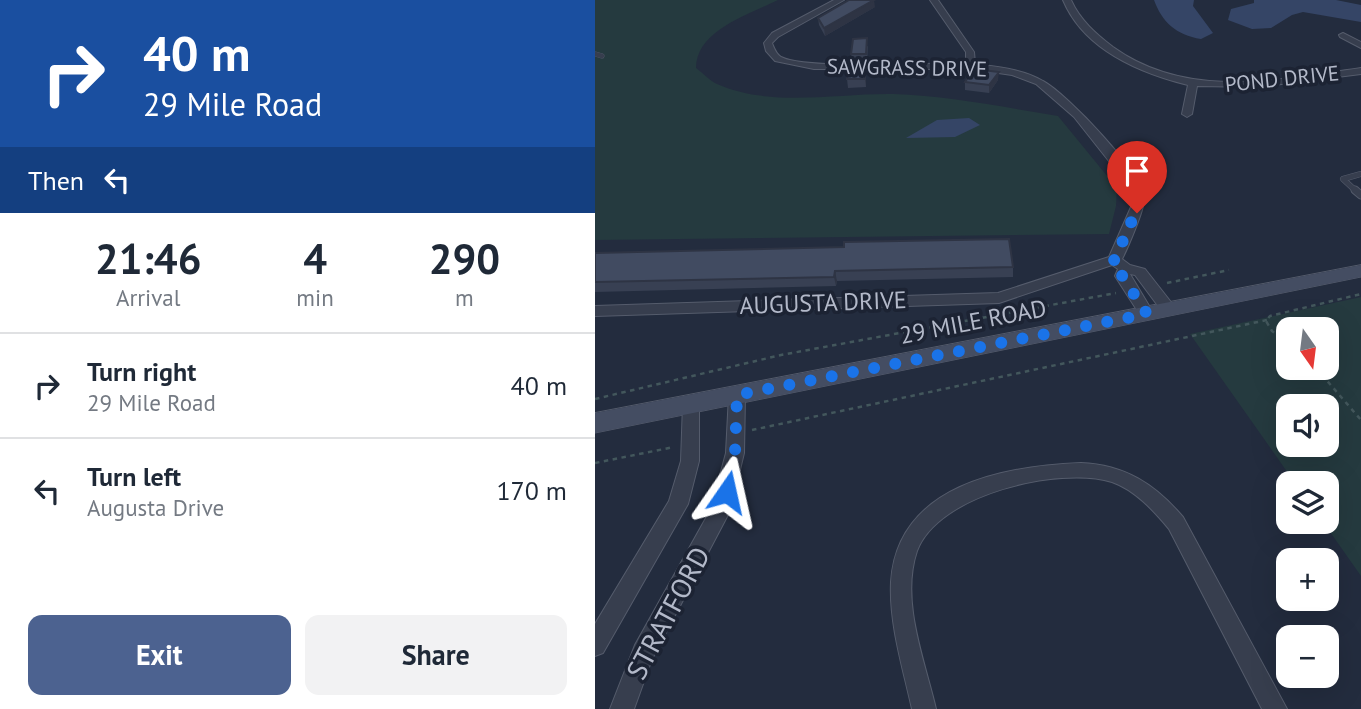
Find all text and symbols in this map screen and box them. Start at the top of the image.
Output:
text: 40 m [143,21,250,85]
icon: right [28,28,119,119]
street label: SAWGRASS DRIVE [827,53,987,82]
street label: POND DRIVE [1223,59,1340,98]
text: 29 Mile Road [143,83,322,125]
pin [1107,141,1167,213]
icon: arrive [1118,152,1156,190]
icon: left [98,161,136,199]
text: Then [28,164,84,197]
text: 21:46 [95,231,201,286]
text: 4 [303,231,327,286]
text: 290 [429,231,500,286]
text: Arrival [116,283,180,312]
text: min [296,283,334,312]
text: m [455,283,474,312]
street label: AUGUSTA DRIVE [739,284,907,321]
street label: 29 MILE ROAD [897,292,1049,351]
north arrow [1276,317,1339,380]
map controls [1276,317,1339,688]
text: Turn right [87,355,196,388]
icon: right [28,367,66,405]
text: 40 m [511,369,567,402]
text: 29 Mile Road [87,388,216,417]
button: sound [1276,394,1339,457]
position arrow [690,455,764,529]
text: Turn left [87,460,181,493]
button: layers [1276,471,1339,534]
icon: left [28,472,66,510]
text: 170 m [496,474,567,507]
text: Augusta Drive [87,493,224,522]
street label: STRATFORD [617,540,718,685]
button: + [1276,548,1339,611]
button: Exit [28,615,291,695]
button: Share [305,615,567,695]
button: − [1276,625,1339,688]

